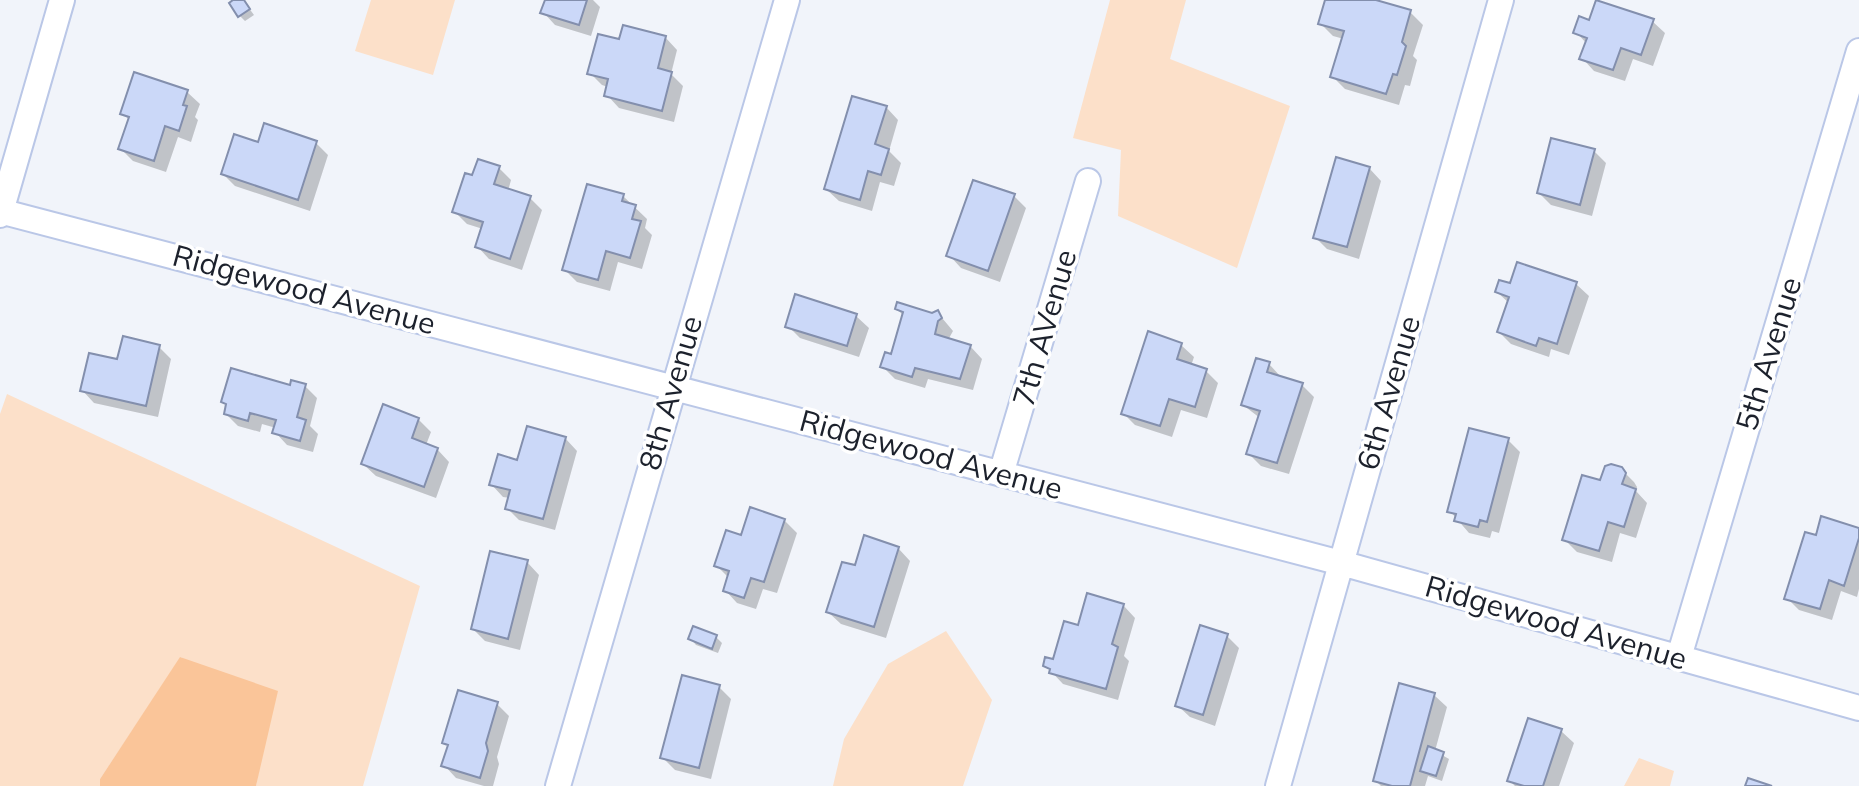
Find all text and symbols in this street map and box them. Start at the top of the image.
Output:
street label: Ridgewood Avenue [169,236,440,342]
street label: 7th AVenue [1004,245,1084,410]
street label: 5th Avenue [1727,272,1809,435]
street label: 8th Avenue [630,311,710,474]
street label: 6th Avenue [1348,311,1428,474]
street label: Ridgewood Avenue [796,401,1067,507]
street label: Ridgewood Avenue [1421,566,1692,678]

